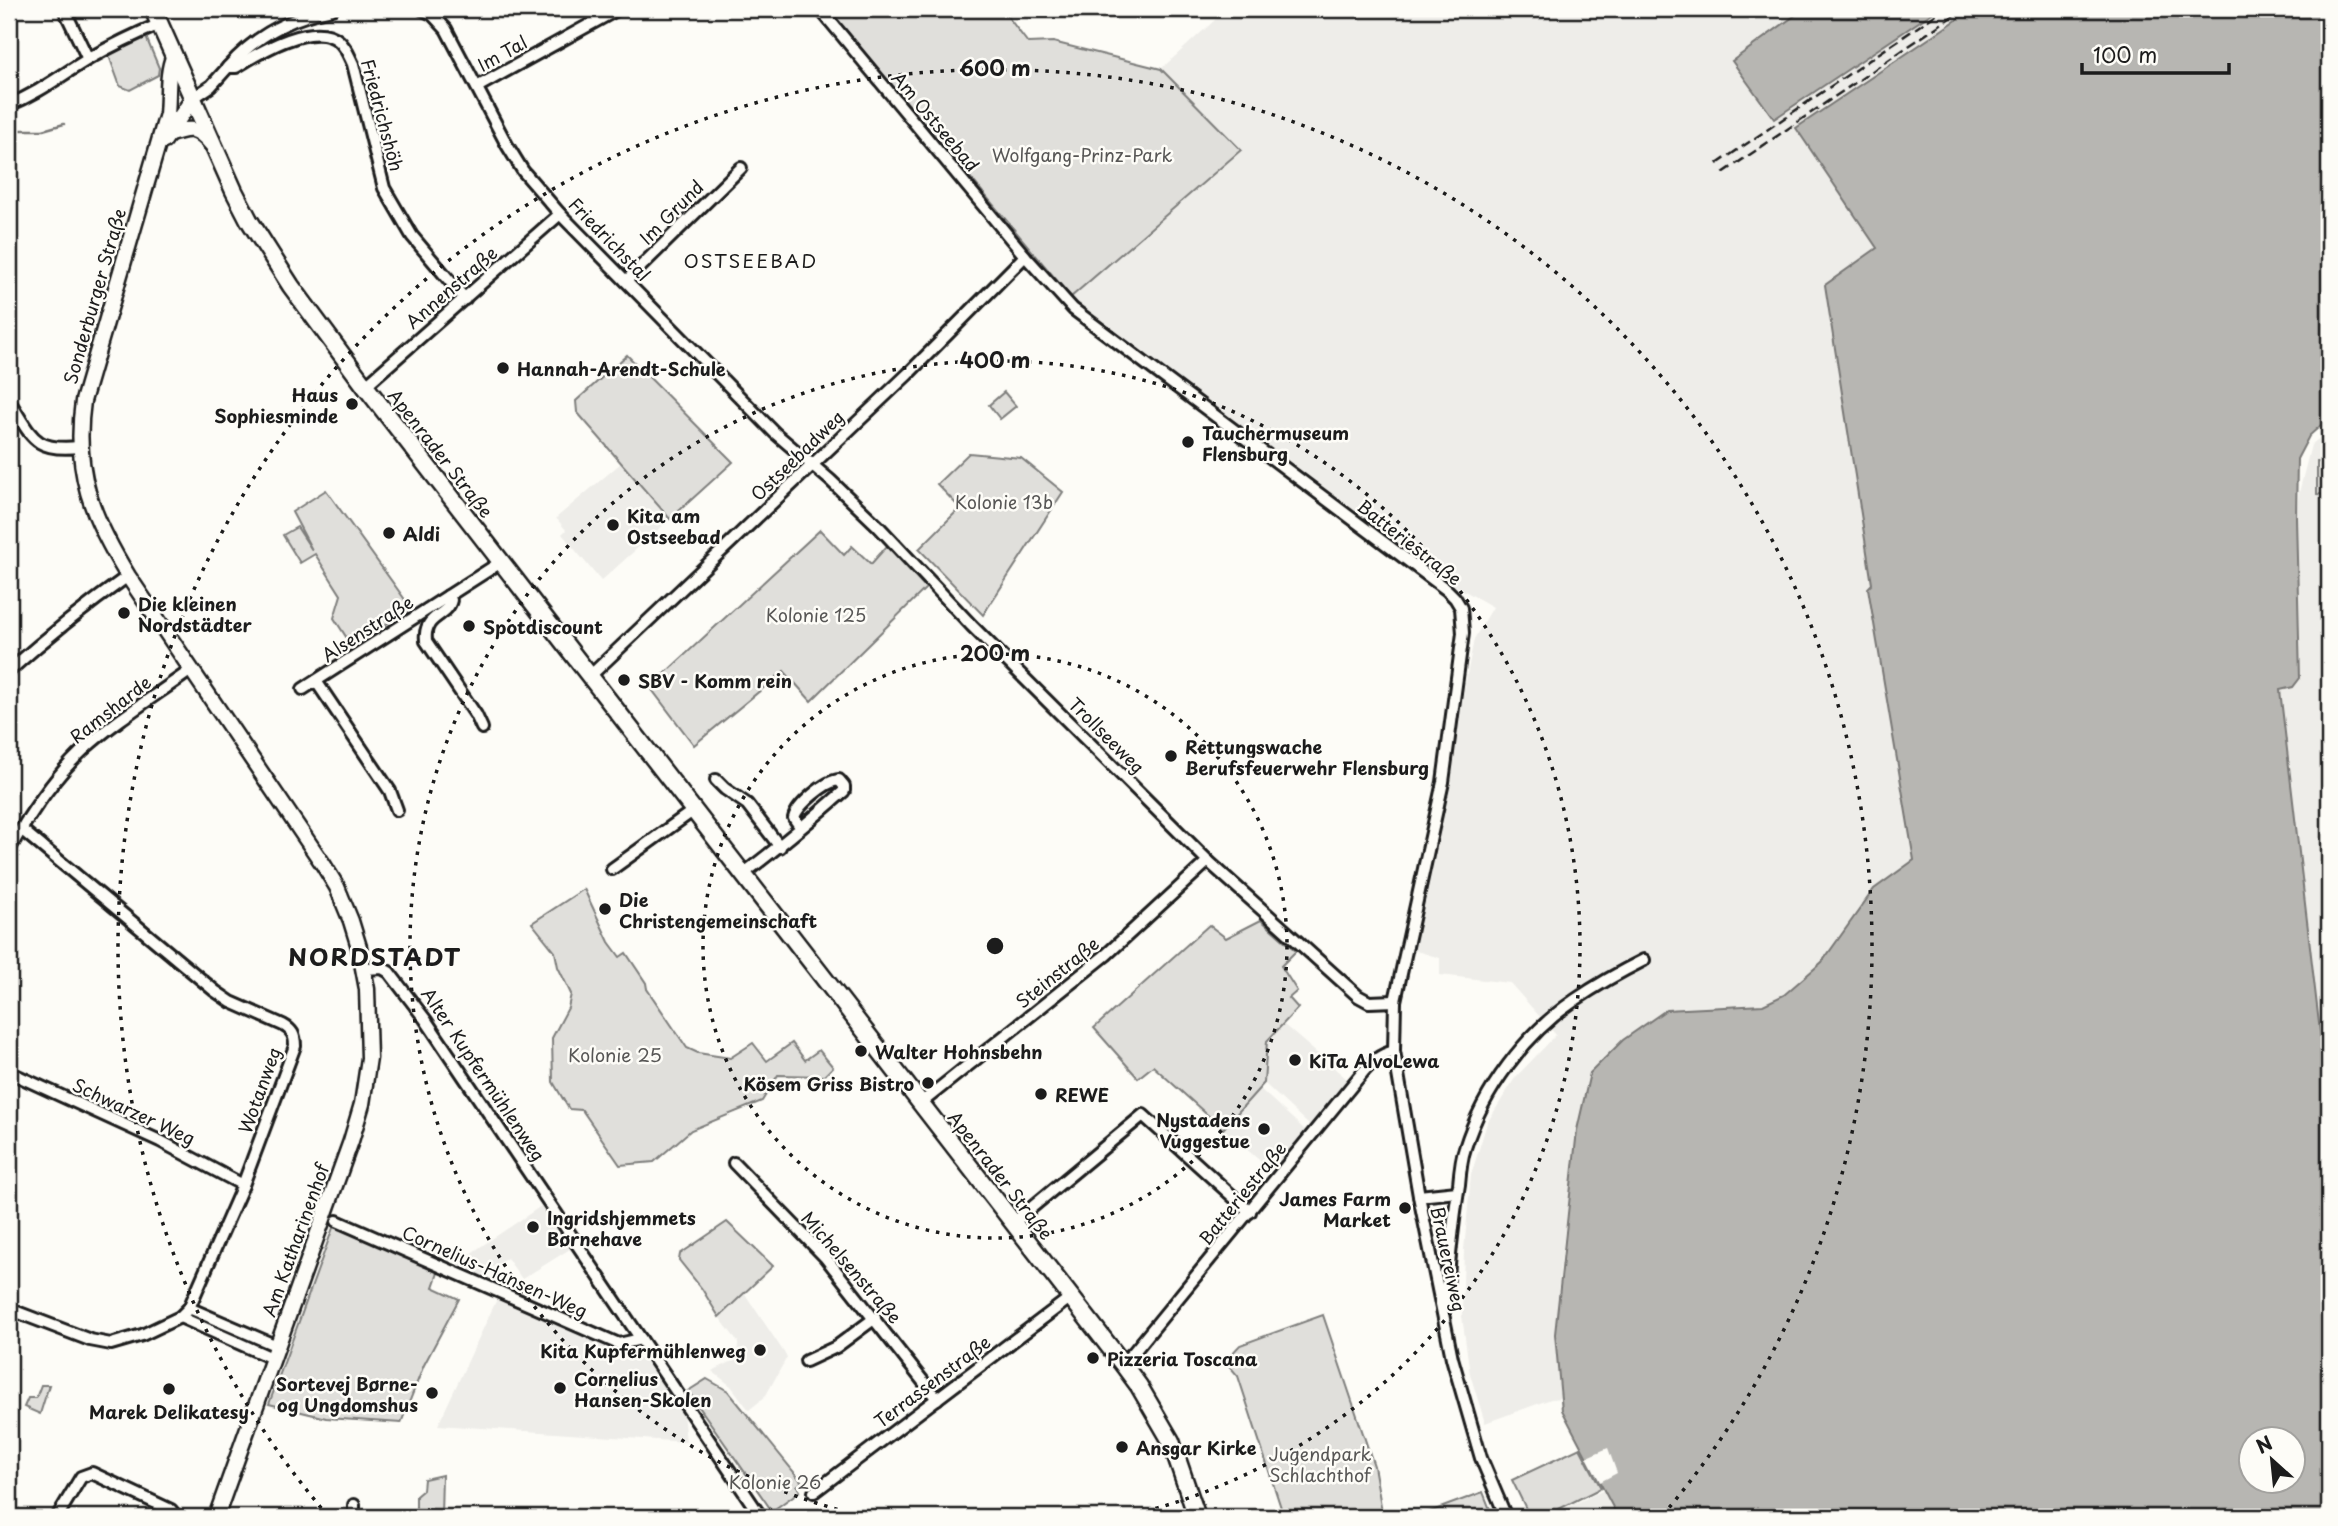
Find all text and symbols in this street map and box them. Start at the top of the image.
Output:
street label: Im Tal [472,28,532,78]
scale bar [2082,32,2230,76]
text: 100 m [2093,38,2157,70]
text: 600 m [959,51,1031,83]
street label: Friedrichshöh [355,56,411,174]
street label: Am Ostseebad [886,65,986,177]
park label: Wolfgang-Prinz-Park [992,141,1172,168]
street label: Im Grund [633,174,709,250]
street label: Friedrichstal [563,191,657,287]
street label: Sonderburger Straße [56,205,132,387]
street label: Annenstraße [399,239,503,335]
district label: OSTSEEBAD [684,246,818,274]
text: 400 m [960,343,1030,375]
place label: Hannah-Arendt-Schule [517,355,726,382]
marker: Hannah-Arendt-Schule [495,360,511,376]
place label: Haus Sophiesminde [214,381,338,429]
street label: Apenrader Straße [382,383,500,523]
marker: Haus Sophiesminde [344,396,360,412]
street label: Ostseebadweg [744,403,850,507]
place label: Tauchermuseum Flensburg [1202,419,1349,467]
marker: Tauchermuseum Flensburg [1180,434,1196,450]
park label: Kolonie 13b [955,488,1053,515]
street label: Batteriestraße [1352,493,1468,591]
place label: Kita am Ostseebad [627,502,721,550]
marker: Kita am Ostseebad [605,517,621,533]
place label: Aldi [403,520,440,547]
marker: Aldi [381,525,397,541]
street label: Alsenstraße [316,588,418,668]
place label: Die kleinen Nordstädter [138,590,252,638]
park label: Kolonie 125 [766,601,866,628]
marker: Die kleinen Nordstädter [116,605,132,621]
place label: Spotdiscount [483,613,603,640]
marker: Spotdiscount [461,618,477,634]
text: 200 m [960,636,1030,668]
place label: SBV - Komm rein [638,667,792,694]
street label: Ramsharde [64,669,156,749]
marker: SBV - Komm rein [616,672,632,688]
street label: Trollseeweg [1063,691,1151,779]
place label: Rettungswache Berufsfeuerwehr Flensburg [1185,733,1429,781]
marker: Rettungswache Berufsfeuerwehr Flensburg [1163,748,1179,764]
place label: Die Christengemeinschaft [619,886,818,934]
marker: Die Christengemeinschaft [597,901,613,917]
street label: Steinstraße [1010,930,1104,1014]
centre of rings [983,934,1007,958]
district label: NORDSTADT [288,938,462,974]
street label: Alter Kupfermühlenweg [416,982,552,1166]
place label: Walter Hohnsbehn [875,1038,1043,1065]
park label: Kolonie 25 [568,1041,662,1068]
street label: Wotanweg [231,1043,287,1137]
marker: Walter Hohnsbehn [853,1043,869,1059]
place label: KiTa AlvoLewa [1309,1047,1439,1074]
marker: KiTa AlvoLewa [1287,1052,1303,1068]
place label: Kösem Griss Bistro [743,1070,914,1097]
street label: Schwarzer Weg [68,1071,200,1151]
marker: Kösem Griss Bistro [920,1075,936,1091]
place label: REWE [1055,1081,1109,1108]
marker: REWE [1033,1086,1049,1102]
street label: Apenrader Straße [942,1105,1060,1245]
place label: Nystadens Vuggestue [1156,1106,1250,1154]
marker: Nystadens Vuggestue [1256,1121,1272,1137]
street label: Batteriestraße [1192,1136,1292,1250]
street label: Am Katharinenhof [255,1158,336,1320]
place label: James Farm Market [1279,1185,1391,1233]
marker: James Farm Market [1397,1200,1413,1216]
place label: Ingridshjemmets Børnehave [547,1204,696,1252]
street label: Brauereiweg [1425,1204,1473,1314]
street label: Michelsenstraße [796,1205,908,1329]
street label: Cornelius-Hansen-Weg [398,1218,592,1324]
marker: Ingridshjemmets Børnehave [525,1219,541,1235]
street label: Terrassenstraße [868,1328,996,1434]
place label: Kita Kupfermühlenweg [540,1337,746,1364]
marker: Kita Kupfermühlenweg [752,1342,768,1358]
place label: Pizzeria Toscana [1107,1345,1258,1372]
marker: Pizzeria Toscana [1085,1350,1101,1366]
place label: Cornelius Hansen-Skolen [574,1365,712,1413]
place label: Sortevej Børne- og Ungdomshus [276,1370,418,1418]
marker: Cornelius Hansen-Skolen [552,1380,568,1396]
marker: Marek Delikatesy [161,1381,177,1397]
marker: Sortevej Børne- og Ungdomshus [424,1385,440,1401]
place label: Marek Delikatesy [89,1398,249,1425]
north arrow [2236,1424,2306,1494]
text: N [2251,1428,2277,1460]
place label: Ansgar Kirke [1136,1434,1257,1461]
marker: Ansgar Kirke [1114,1439,1130,1455]
park label: Jugendpark Schlachthof [1268,1440,1373,1488]
park label: Kolonie 26 [729,1468,821,1495]

